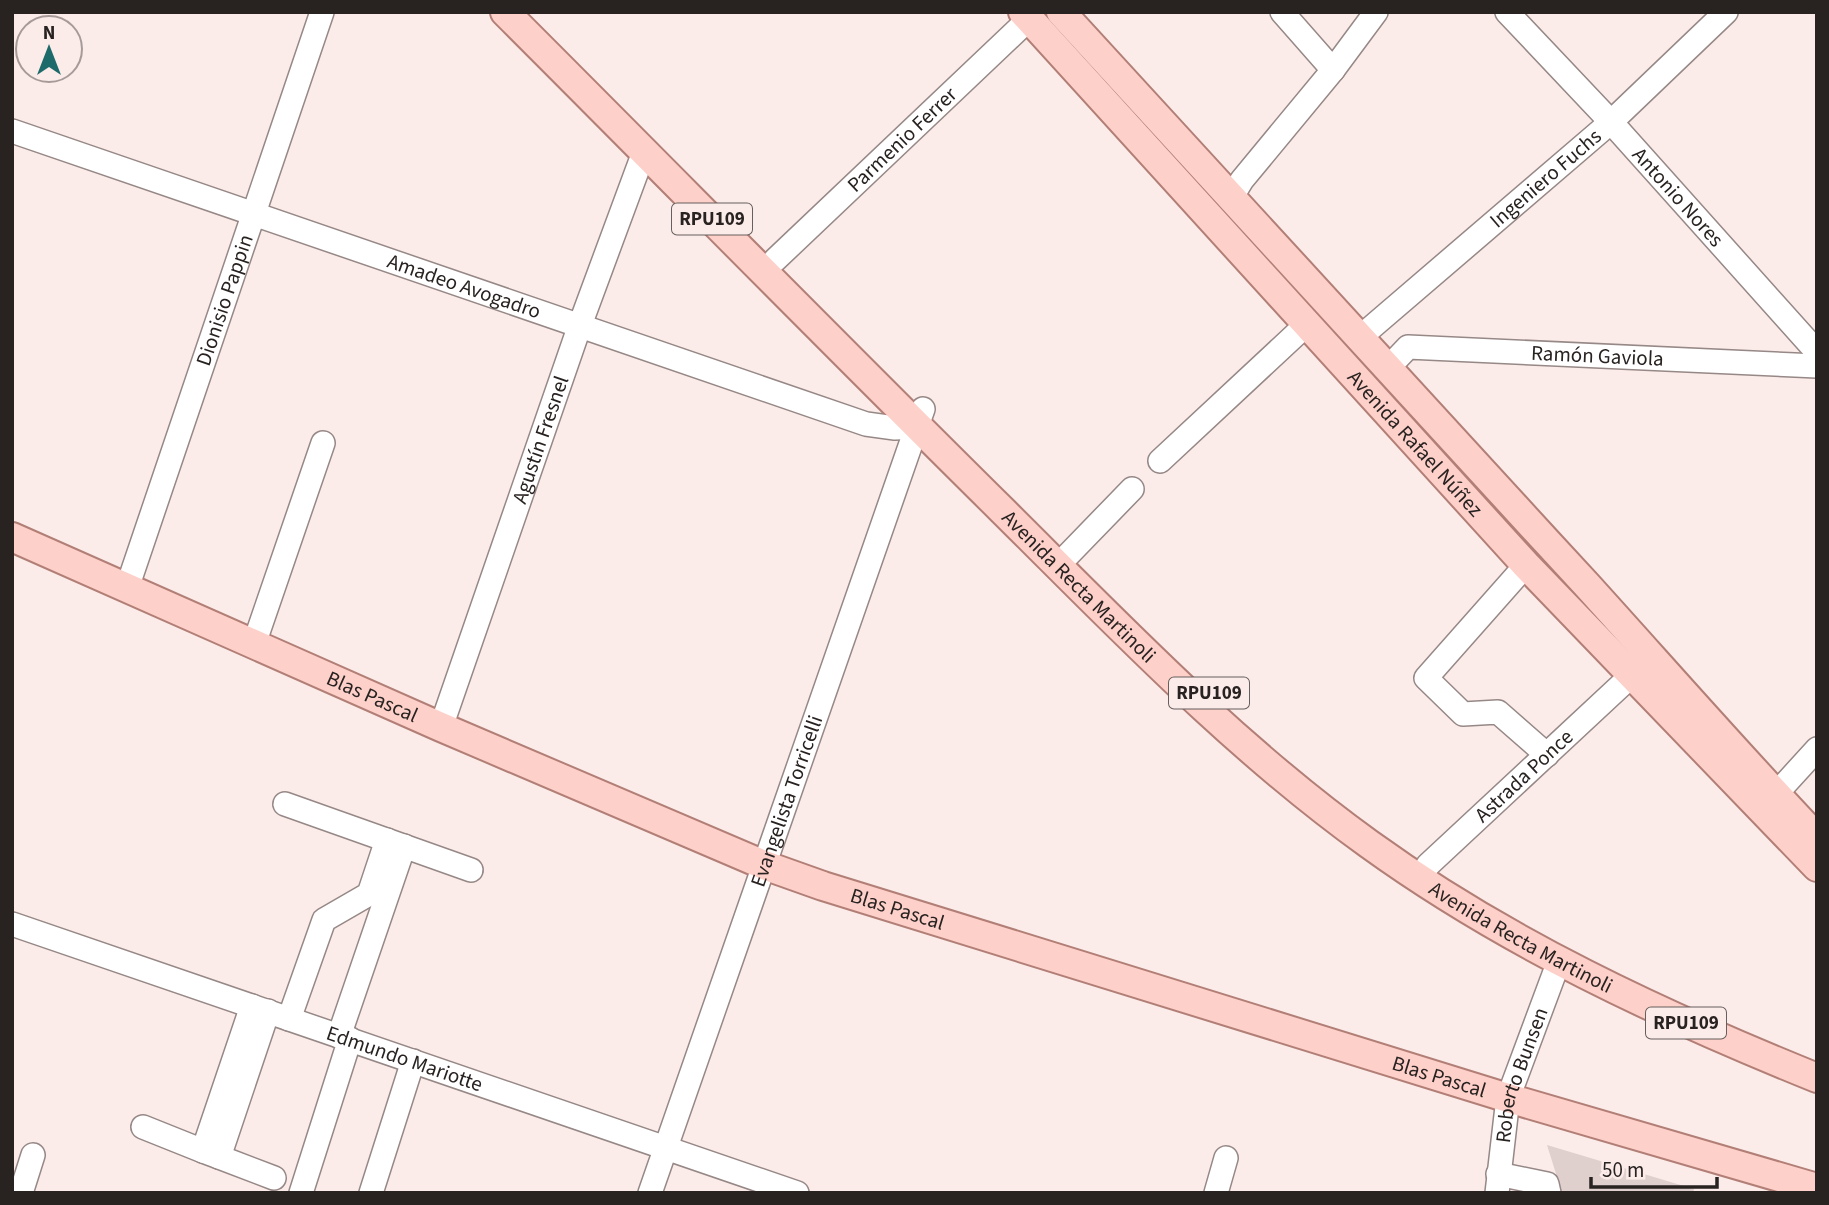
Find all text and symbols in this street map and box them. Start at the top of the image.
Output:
north arrow [14,14,84,84]
text: N [43,20,55,47]
street label: Parmenio Ferrer [840,79,964,199]
street label: Ingeniero Fuchs [1483,121,1608,235]
street label: Antonio Nores [1625,141,1731,254]
road number: RPU109 [672,204,752,234]
street label: Dionisio Pappin [188,230,261,370]
street label: Amadeo Avogadro [383,246,545,326]
street label: Ramón Gaviola [1530,338,1664,374]
street label: Avenida Rafael Núñez [1341,363,1490,523]
street label: Agustín Fresnel [504,372,576,508]
street label: Avenida Recta Martinoli [995,503,1163,670]
street label: Blas Pascal [322,663,423,730]
road number: RPU109 [1169,678,1249,708]
street label: Evangelista Torricelli [743,711,830,891]
street label: Astrada Ponce [1468,722,1580,829]
street label: Avenida Recta Martinoli [1423,874,1618,1001]
street label: Blas Pascal [847,880,948,938]
street label: Roberto Bunsen [1488,1003,1555,1145]
road number: RPU109 [1646,1007,1726,1038]
street label: Edmundo Mariotte [322,1018,487,1099]
street label: Blas Pascal [1388,1048,1490,1105]
scale bar [1591,1146,1717,1190]
text: 50 m [1602,1155,1644,1185]

